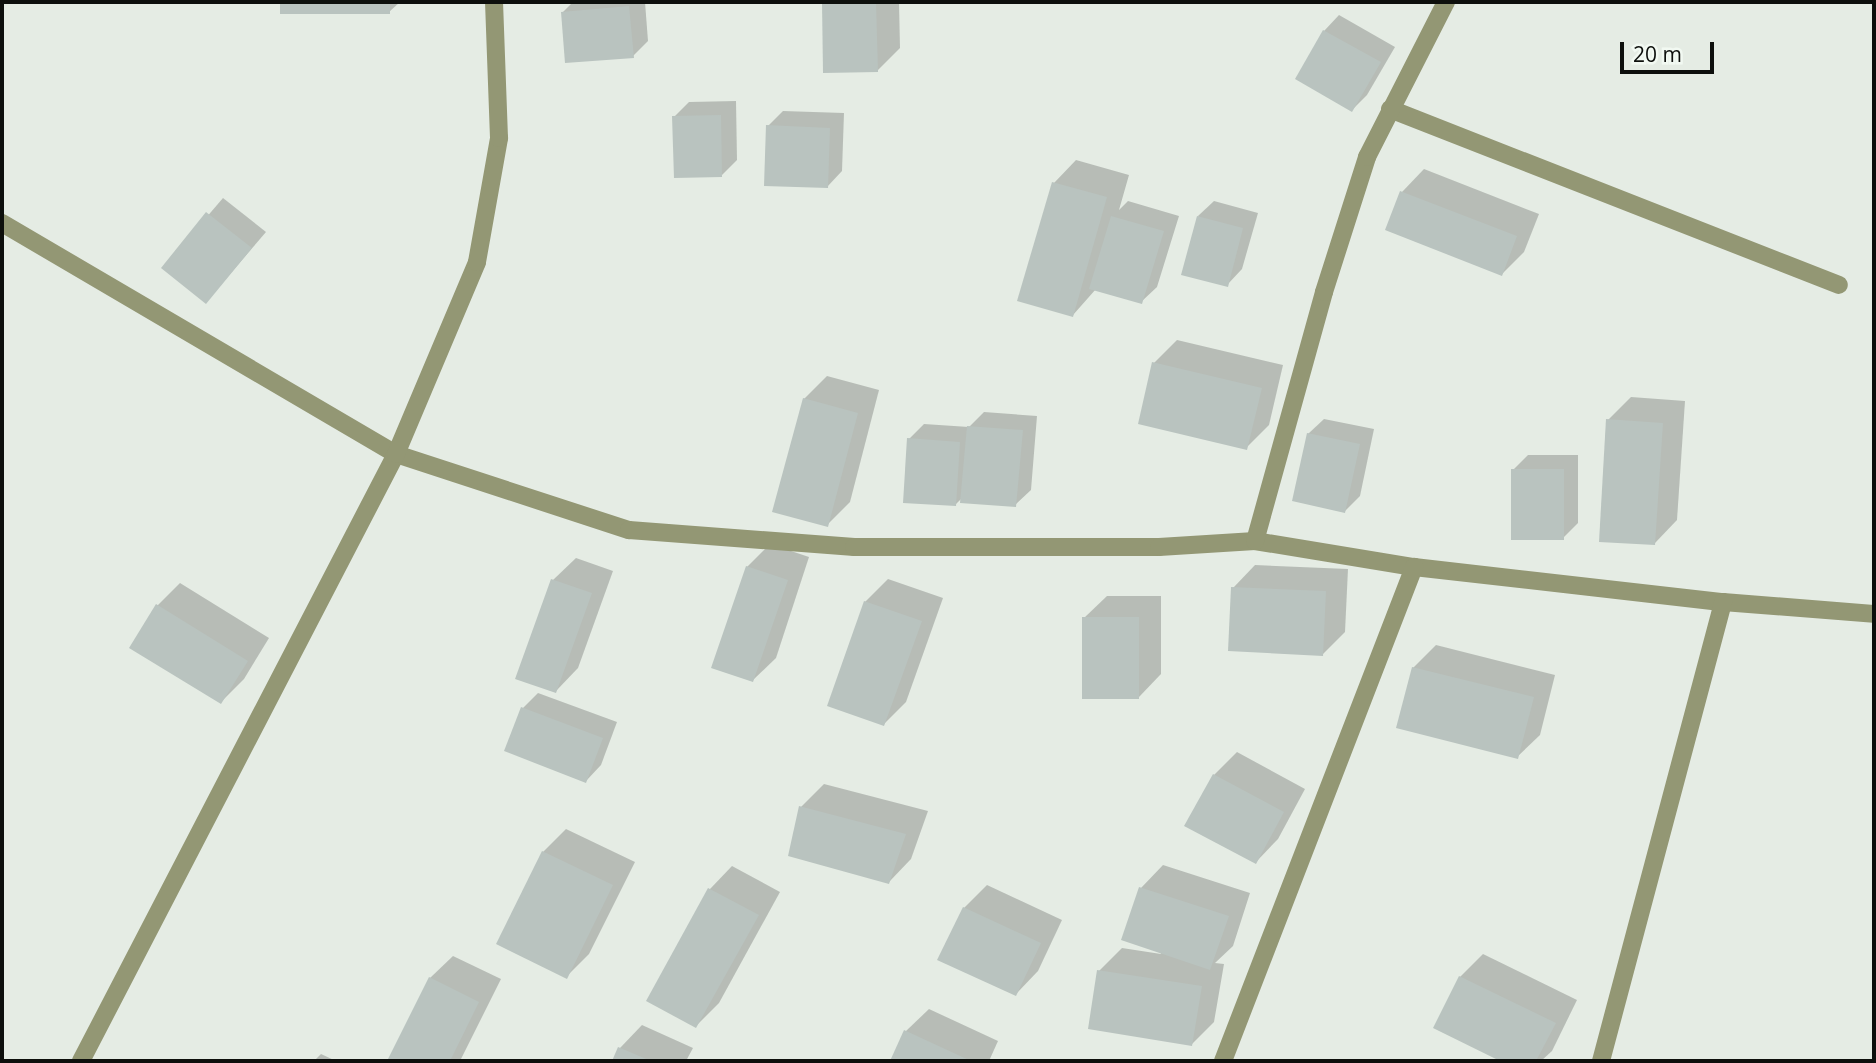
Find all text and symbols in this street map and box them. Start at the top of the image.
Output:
scale bar [1624,28,1718,72]
text: 20 m [1633,40,1682,68]

